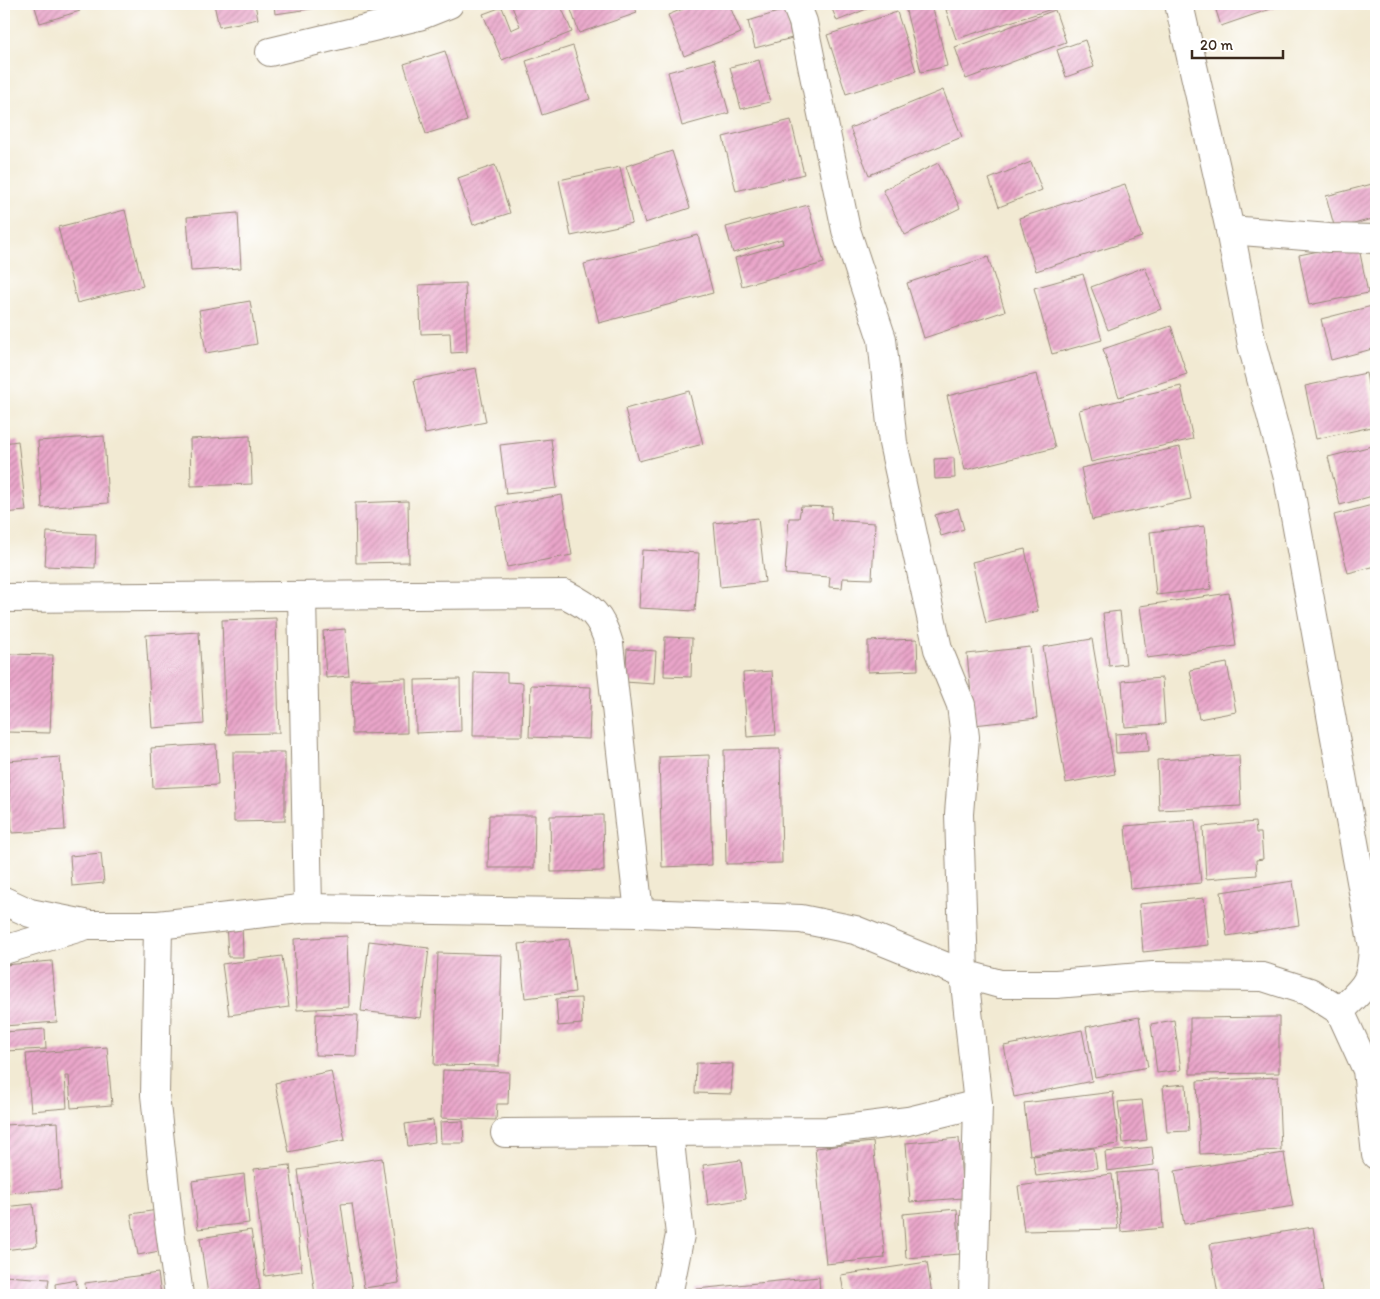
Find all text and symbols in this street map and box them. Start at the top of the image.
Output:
scale bar [1192,28,1284,60]
text: 20 m [1200,36,1234,54]

